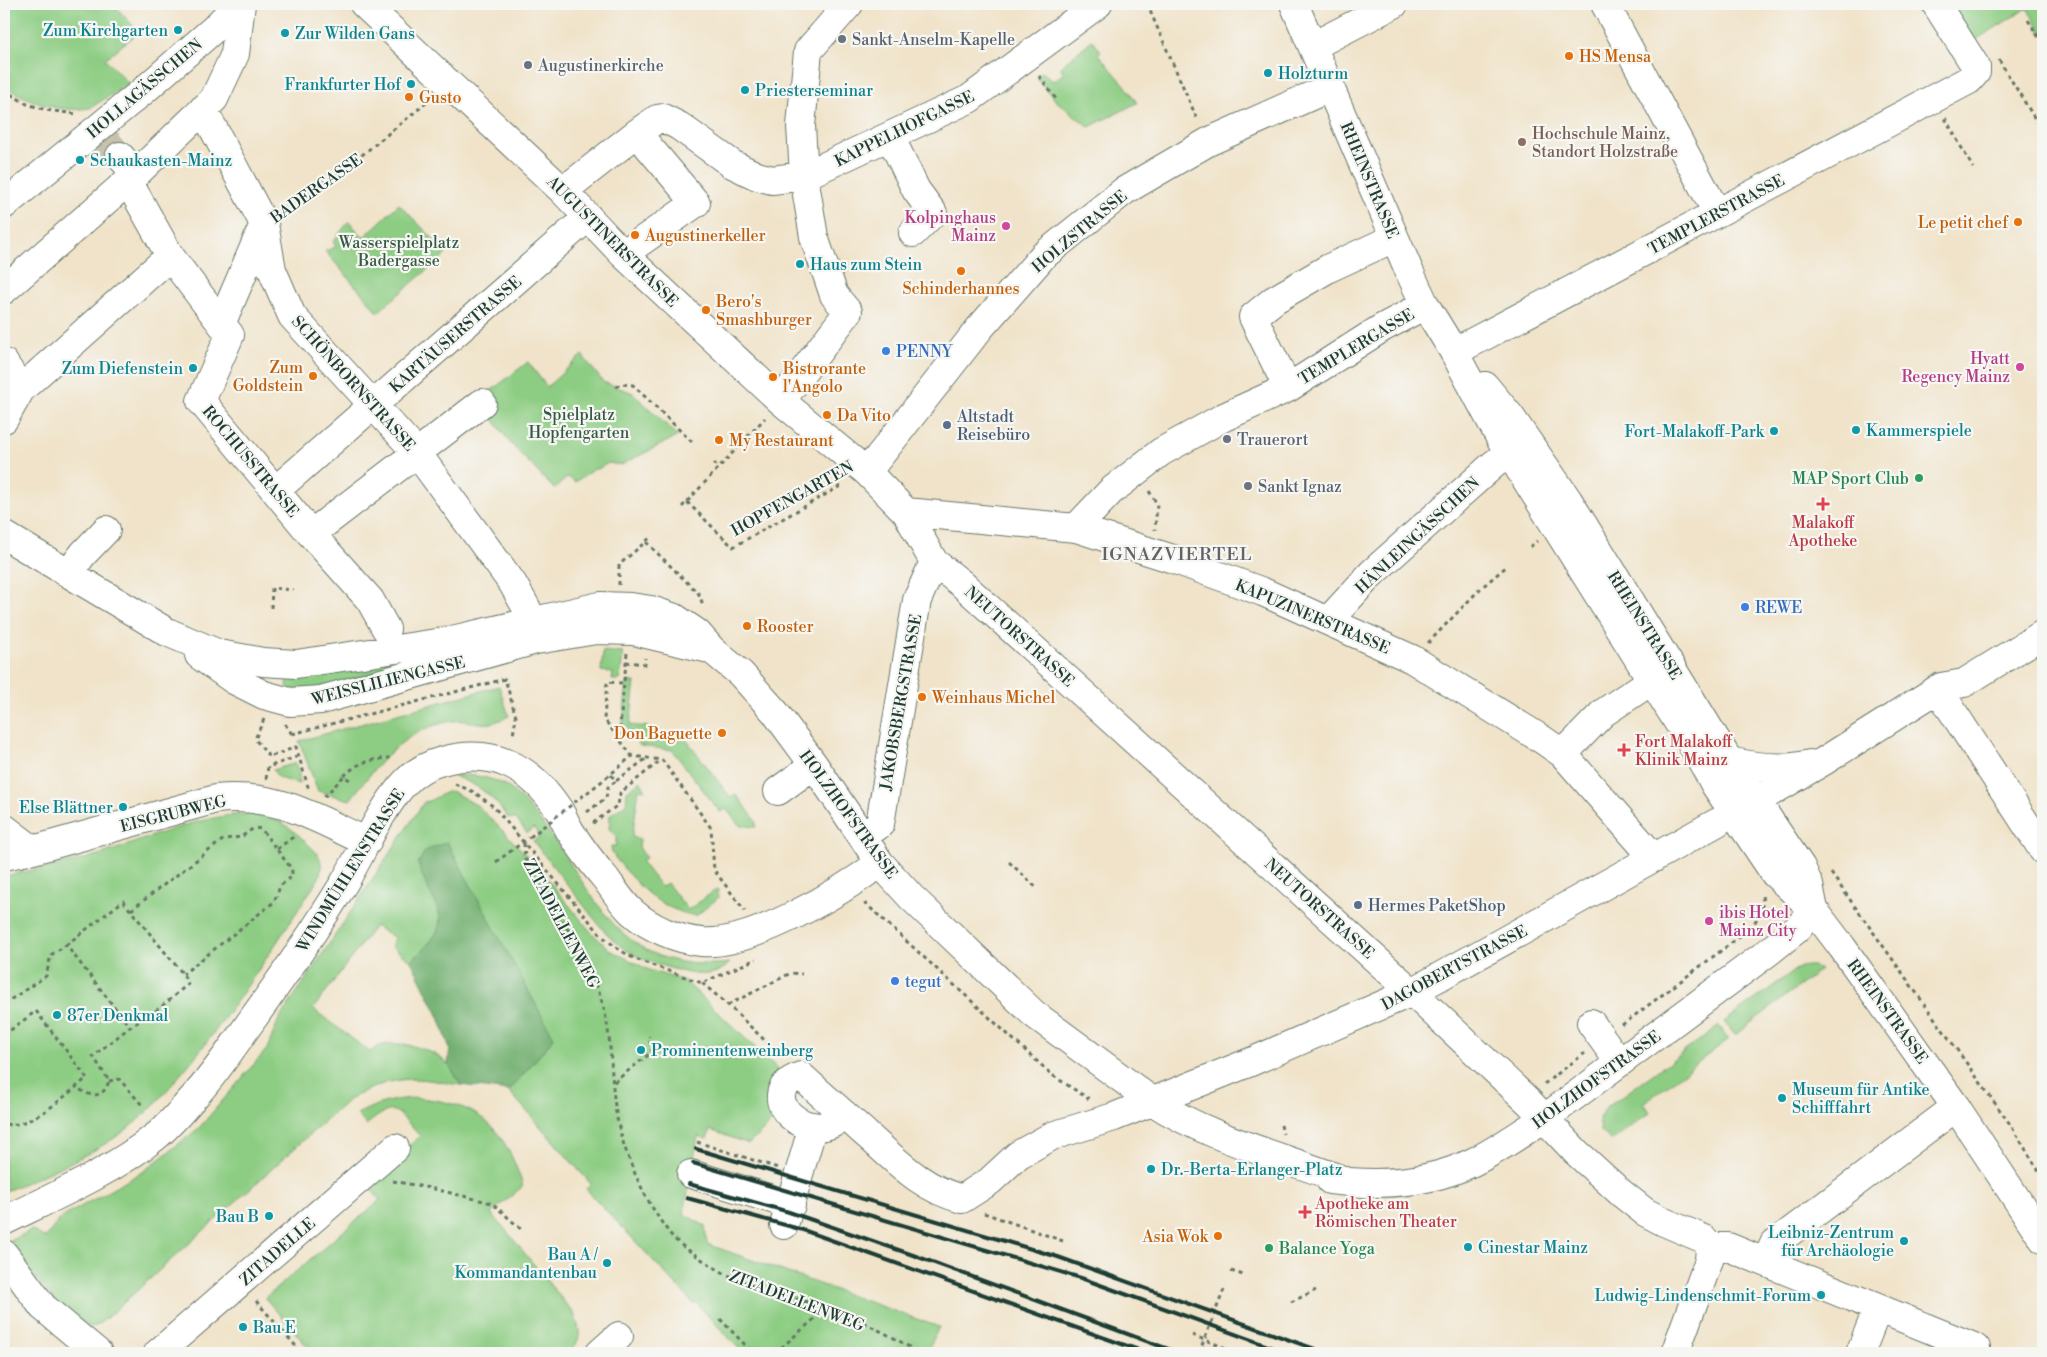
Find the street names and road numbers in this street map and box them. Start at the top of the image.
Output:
street label: HOLLAGÄSSCHEN [82,34,207,143]
street label: KAPPELHOFGASSE [831,86,978,171]
street label: RHEINSTRASSE [1336,119,1403,242]
street label: BADERGASSE [266,150,366,229]
street label: TEMPLERSTRASSE [1645,170,1788,259]
street label: AUGUSTINERSTRASSE [542,171,682,311]
street label: HOLZSTRASSE [1028,186,1131,277]
street label: KARTÄUSERSTRASSE [385,271,526,398]
street label: TEMPLERGASSE [1295,304,1418,389]
street label: SCHÖNBORNSTRASSE [287,310,421,456]
street label: ROCHUSSTRASSE [198,402,303,522]
street label: HOPFENGARTEN [728,457,857,541]
street label: HÄNLEINGÄSSCHEN [1351,472,1484,599]
street label: RHEINSTRASSE [1603,567,1686,684]
street label: KAPUZINERSTRASSE [1232,575,1393,659]
street label: NEUTORSTRASSE [960,582,1078,691]
street label: JAKOBSBERGSTRASSE [875,613,926,793]
street label: WEISSLILIENGASSE [308,652,467,710]
street label: HOLZHOFSTRASSE [795,746,902,883]
street label: WINDMÜHLENSTRASSE [290,784,409,957]
street label: EISGRUBWEG [118,791,229,837]
street label: NEUTORSTRASSE [1260,854,1378,963]
street label: ZITADELLENWEG [519,855,604,992]
street label: DAGOBERTSTRASSE [1378,921,1531,1015]
street label: RHEINSTRASSE [1843,955,1932,1068]
street label: HOLZHOFSTRASSE [1528,1026,1665,1133]
street label: ZITADELLE [236,1213,320,1290]
street label: ZITADELLENWEG [726,1266,867,1336]

